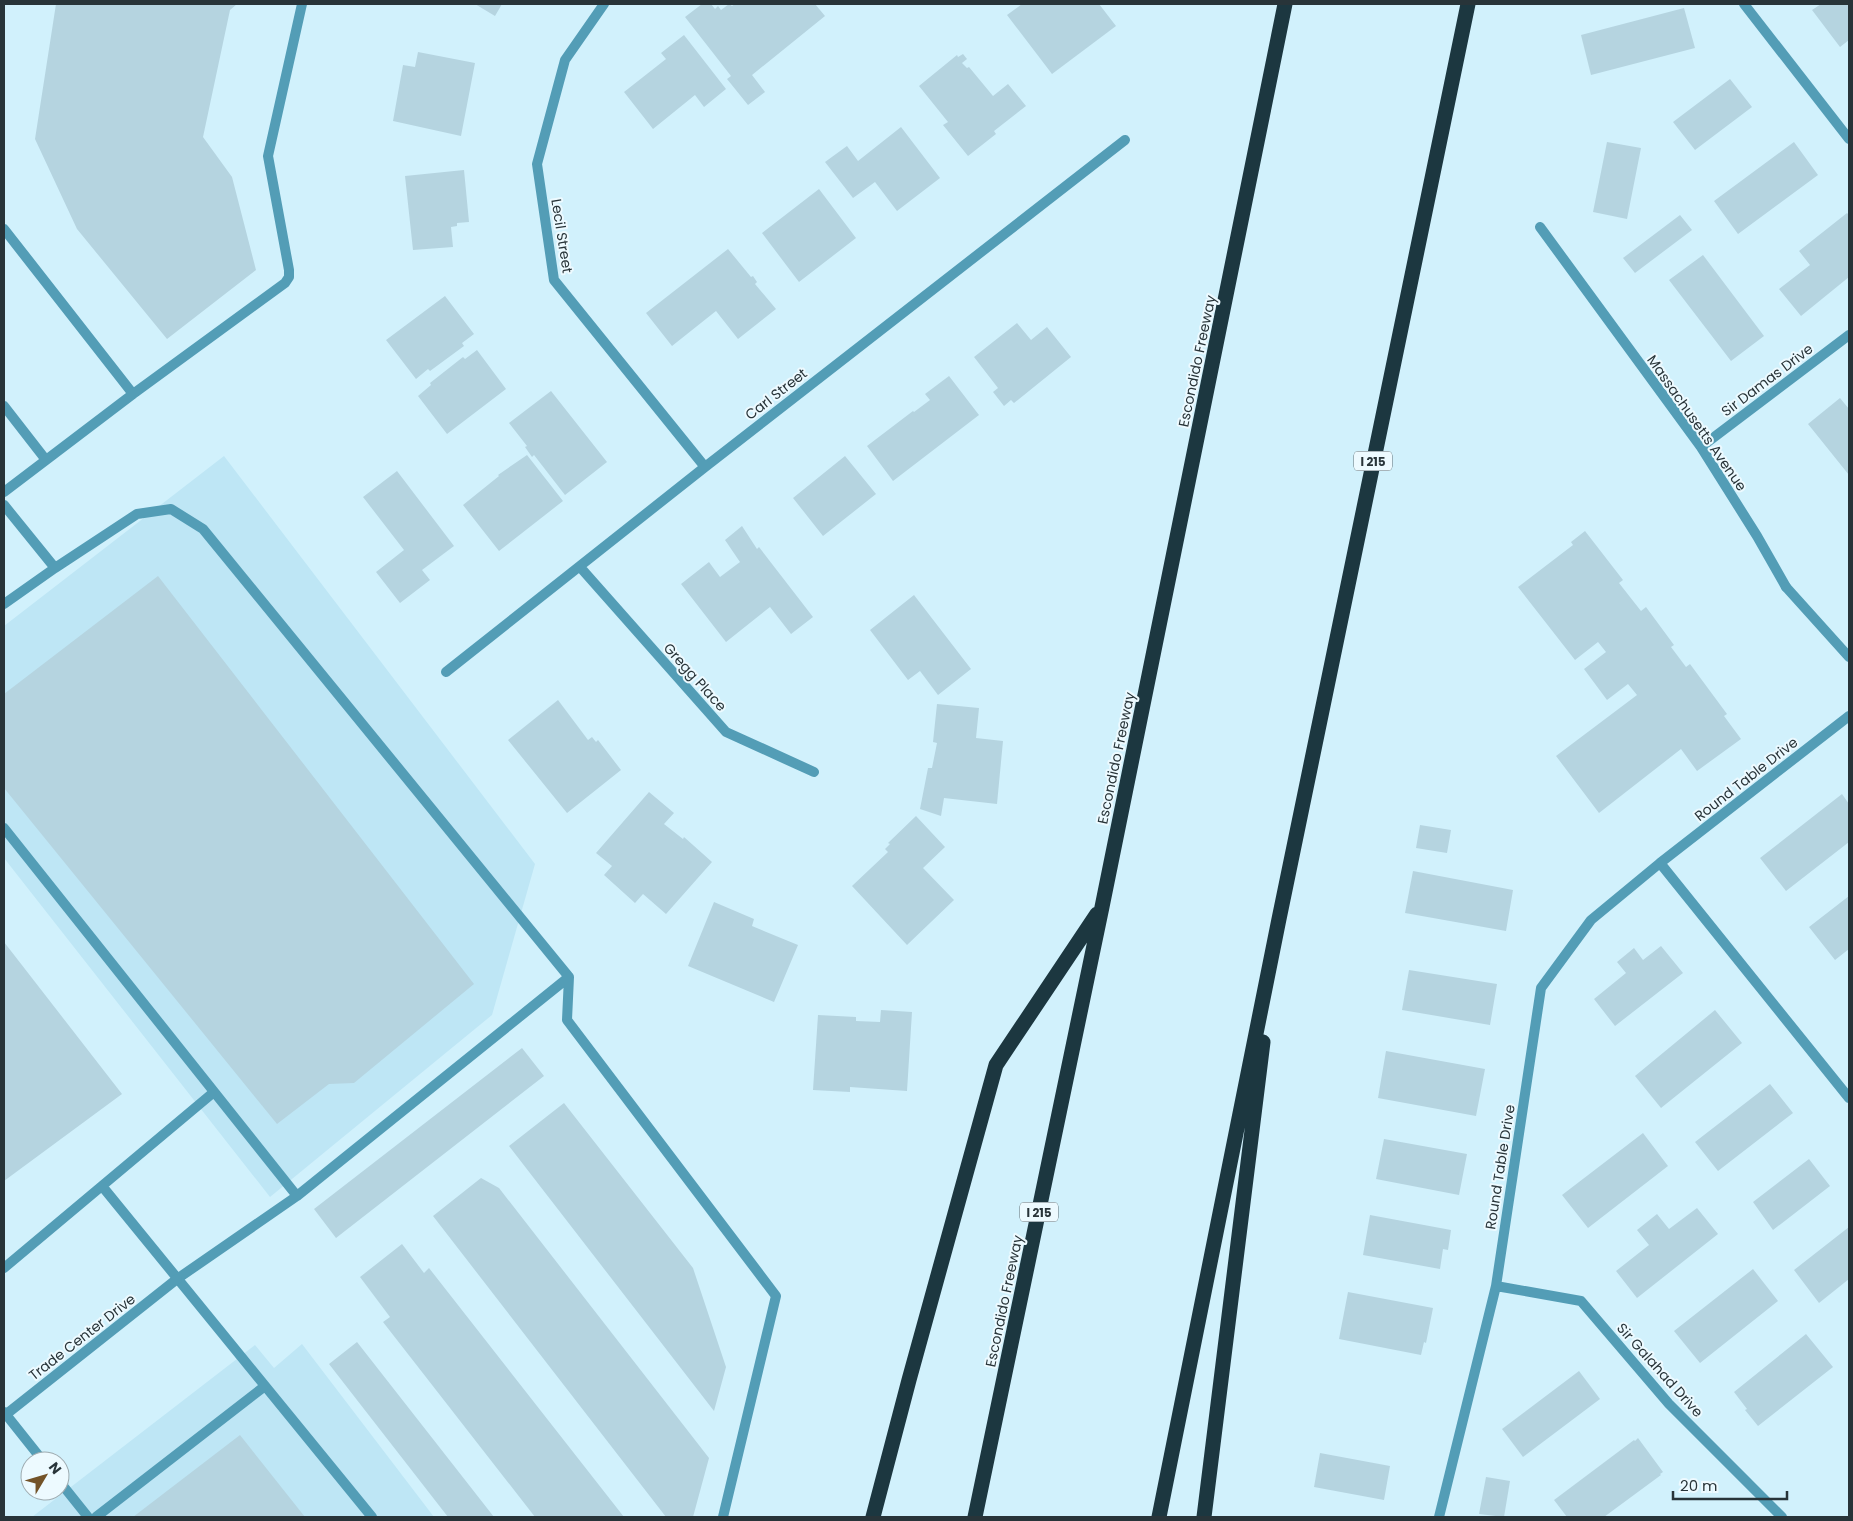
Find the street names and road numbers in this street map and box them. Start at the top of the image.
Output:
street label: Lecil Street [546,197,578,275]
street label: Escondido Freeway [1173,293,1221,429]
street label: Sir Damas Drive [1717,339,1817,421]
street label: Massachusetts Avenue [1642,351,1752,495]
street label: Carl Street [741,363,811,425]
road number: I 215 [1354,452,1392,471]
street label: Gregg Place [659,638,731,716]
street label: Escondido Freeway [1092,690,1140,826]
street label: Round Table Drive [1690,732,1802,826]
street label: Round Table Drive [1480,1103,1520,1231]
road number: I 215 [1020,1202,1058,1222]
street label: Escondido Freeway [980,1233,1028,1369]
street label: Trade Center Drive [24,1289,140,1385]
street label: Sir Galahad Drive [1612,1318,1708,1422]

